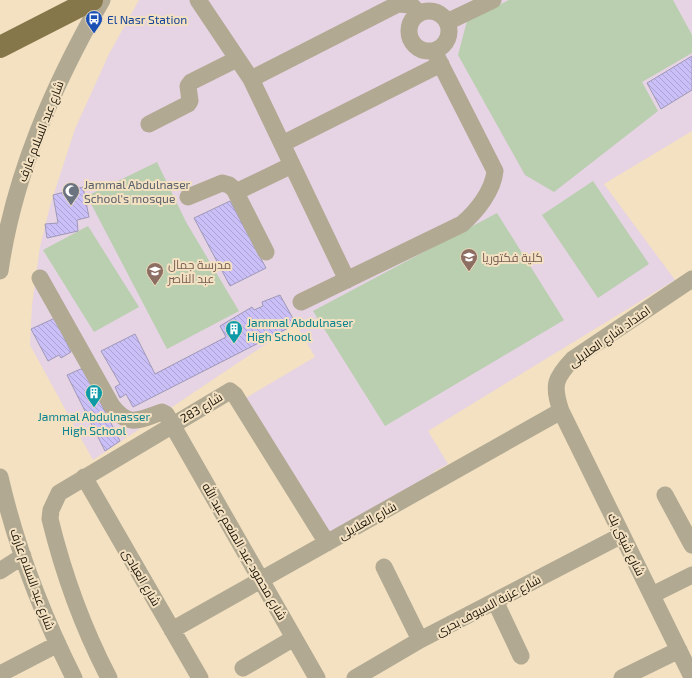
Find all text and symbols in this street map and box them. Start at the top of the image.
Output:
bus stop icon: El Nasr Station [84,9,104,34]
place label: El Nasr Station [107,12,187,26]
street label: شارع عبد السلام عارف [14,79,68,184]
place label: Jammal Abdulnaser School's mosque [84,177,191,205]
mosque icon: Jammal Abdulnaser School's mosque [61,181,81,206]
school or university icon: كلية فكتوريا [459,247,479,272]
place label: كلية فكتوريا [482,250,543,265]
place label: مدرسة جمال عبد الناصر [167,257,231,286]
school or university icon: مدرسة جمال عبد الناصر [145,261,165,286]
street label: امتداد شارع العلايلى [565,303,654,371]
place label: Jammal Abdulnaser High School [247,315,354,343]
building icon: Jammal Abdulnaser High School [224,319,244,344]
building icon: Jammal Abdulnasser High School [84,383,104,408]
street label: شارع 283 [177,389,226,427]
place label: Jammal Abdulnasser High School [38,409,150,437]
street label: شارع محمود عبد المنعم عبد الله [198,480,290,623]
street label: شارع العلايلى [336,498,399,543]
street label: شارع شيتى بك [604,510,648,579]
street label: شارع عبد السلام عارف [6,526,58,632]
street label: شارع العبادى [118,546,164,609]
street label: شارع عزبة السيوف بحرى [433,571,544,640]

